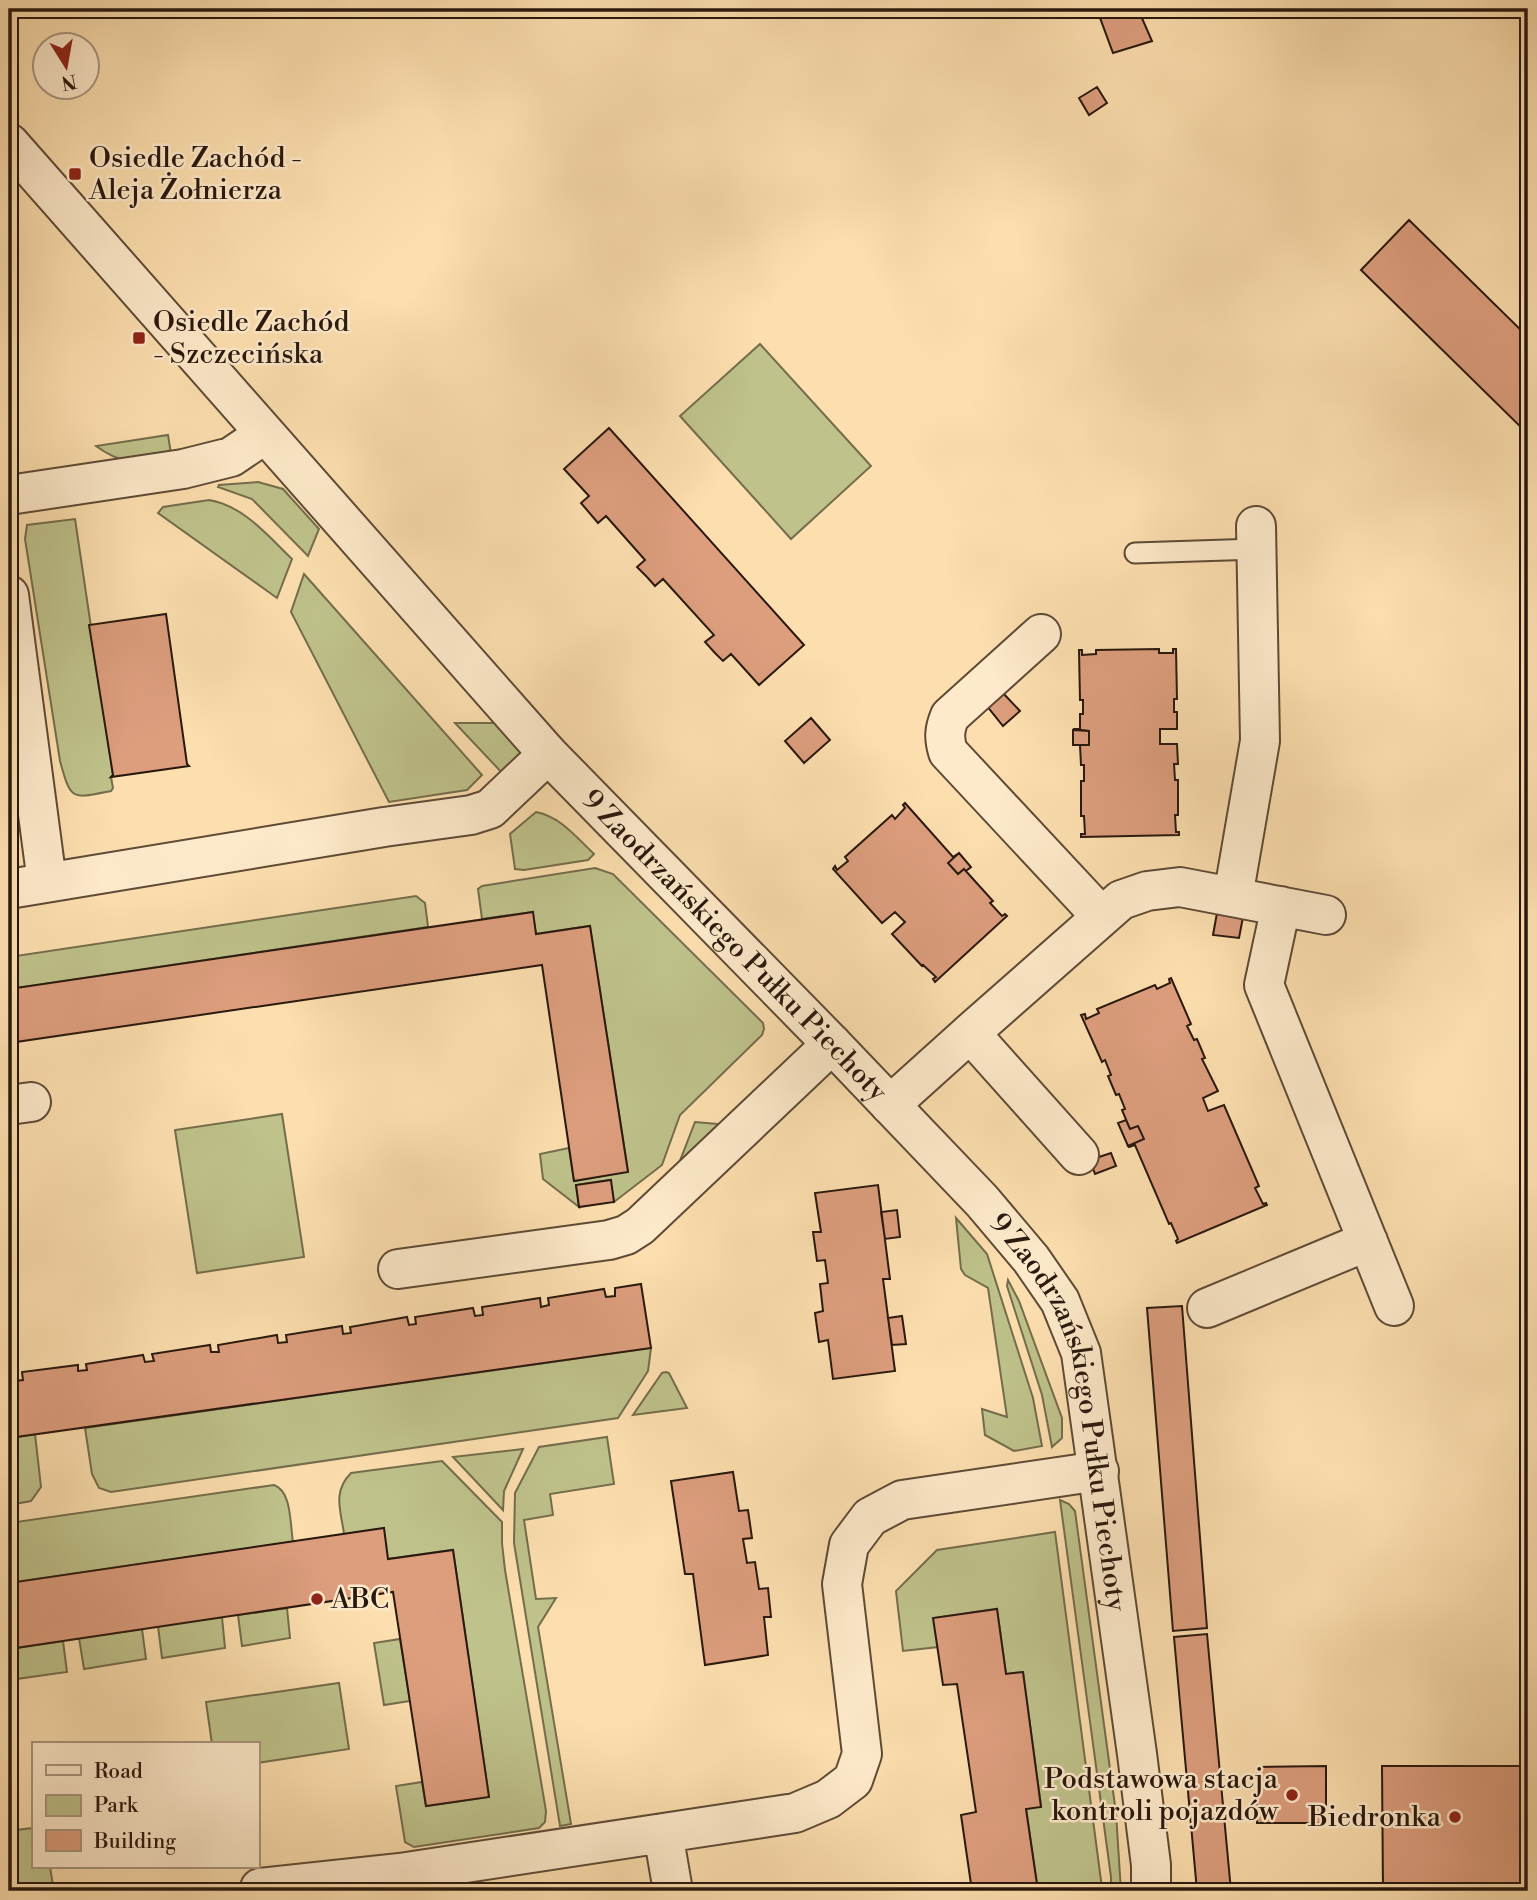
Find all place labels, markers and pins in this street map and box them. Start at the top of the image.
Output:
place label: Osiedle Zachód - Aleja Żołnierza [88,141,302,208]
marker: Osiedle Zachód - Aleja Żołnierza [67,166,83,182]
place label: Osiedle Zachód - Szczecińska [153,305,349,372]
marker: Osiedle Zachód - Szczecińska [131,330,147,346]
place label: ABC [330,1582,389,1617]
marker: ABC [309,1591,325,1607]
place label: Podstawowa stacja kontroli pojazdów [1044,1762,1279,1829]
marker: Podstawowa stacja kontroli pojazdów [1284,1787,1300,1803]
place label: Biedronka [1307,1800,1442,1835]
marker: Biedronka [1447,1809,1463,1825]

